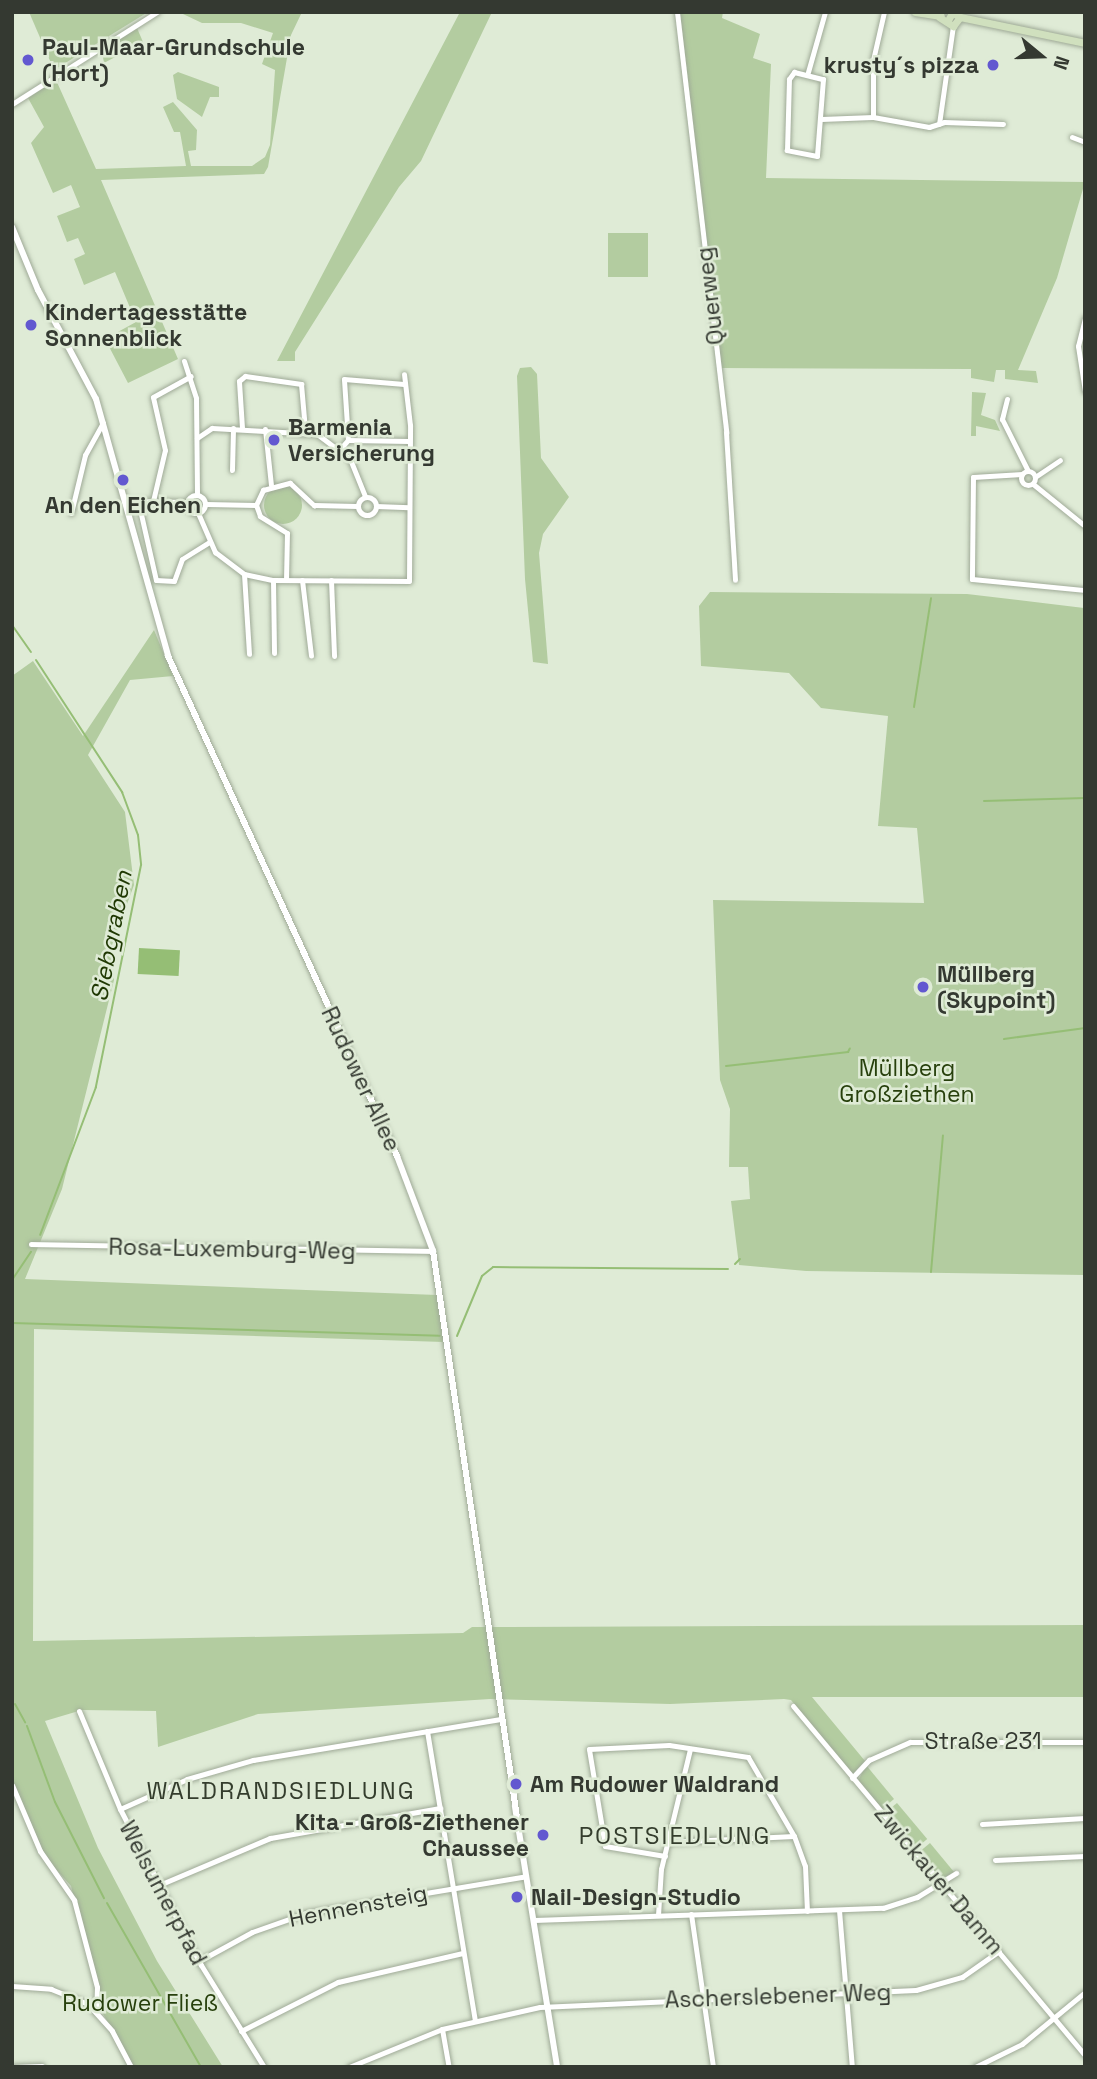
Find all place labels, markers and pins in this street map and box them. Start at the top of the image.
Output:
place label: Paul-Maar-Grundschule (Hort) [42,33,305,87]
place label: krusty´s pizza [824,51,979,79]
marker: Paul-Maar-Grundschule (Hort) [20,52,36,68]
marker: krusty´s pizza [985,57,1001,73]
place label: Kindertagesstätte Sonnenblick [45,298,247,352]
marker: Kindertagesstätte Sonnenblick [23,317,39,333]
place label: Barmenia Versicherung [288,413,435,467]
marker: Barmenia Versicherung [266,432,282,448]
marker: An den Eichen [115,472,131,488]
place label: An den Eichen [45,491,201,519]
place label: Müllberg (Skypoint) [937,960,1055,1014]
marker: Müllberg (Skypoint) [915,979,931,995]
place label: Am Rudower Waldrand [530,1770,779,1798]
marker: Am Rudower Waldrand [508,1776,524,1792]
place label: Kita - Groß-Ziethener Chaussee [294,1808,529,1862]
marker: Kita - Groß-Ziethener Chaussee [535,1827,551,1843]
place label: Nail-Design-Studio [531,1883,741,1911]
marker: Nail-Design-Studio [509,1889,525,1905]

